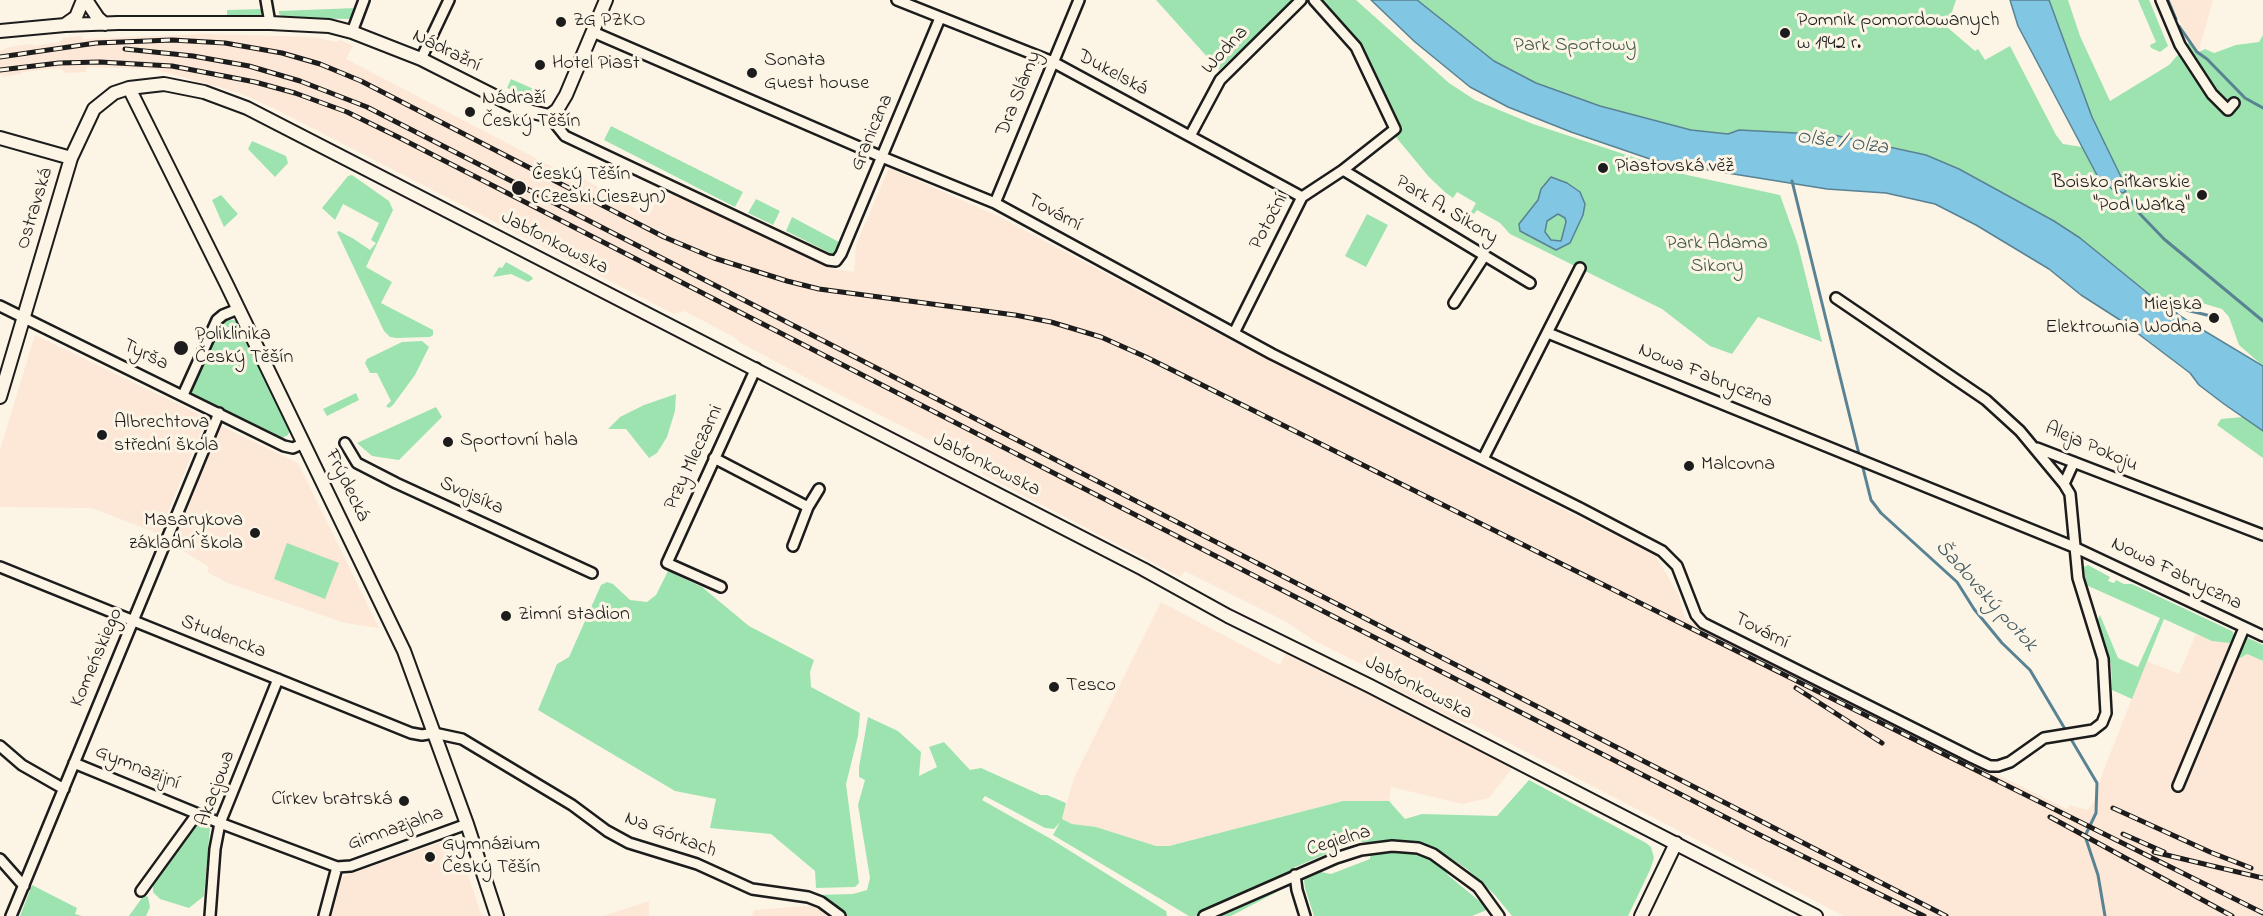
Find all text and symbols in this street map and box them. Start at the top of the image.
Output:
place label: ZG PZKO [573,10,646,34]
place label: Pomnik pomordowanych w 1942 r. [1797,10,1999,57]
marker: ZG PZKO [554,15,568,29]
street label: Wodna [1198,22,1254,80]
street label: Nádražní [408,25,484,79]
marker: Pomnik pomordowanych w 1942 r. [1778,26,1792,40]
park label: Park Sportowy [1514,35,1636,59]
street label: Dukelská [1073,46,1151,102]
street label: Dra Slámy [992,48,1048,140]
place label: Sonata Guest house [764,50,869,97]
place label: Hotel Piast [552,53,640,77]
marker: Hotel Piast [533,58,547,72]
marker: Sonata Guest house [745,66,759,80]
place label: Nádraží Český Těšín [482,88,580,135]
street label: Graniczna [846,91,900,175]
marker: Nádraží Český Těšín [463,105,477,119]
water label: Olše / Olza [1795,126,1889,162]
place label: Piastovská věž [1615,156,1734,180]
marker: Piastovská věž [1596,161,1610,175]
place label: Český Těšín (Czeski Cieszyn) [532,164,665,211]
street label: Ostravská [12,165,60,253]
street label: Park A. Sikory [1390,171,1502,251]
place label: Boisko piłkarskie "Pod Wałką" [2052,172,2190,219]
marker: Český Těšín (Czeski Cieszyn) [510,179,528,197]
marker: Boisko piłkarskie "Pod Wałką" [2195,188,2209,202]
street label: Tovární [1023,190,1085,238]
street label: Potoční [1245,190,1295,254]
street label: Jabłonkowska [496,207,612,281]
park label: Park Adama Sikory [1666,233,1768,280]
place label: Miejska Elektrownia Wodna [2045,294,2202,341]
marker: Miejska Elektrownia Wodna [2207,311,2221,325]
place label: Poliklinika Český Těšín [195,324,293,371]
street label: Tyrša [118,335,172,377]
marker: Poliklinika Český Těšín [172,339,190,357]
street label: Nowa Fabryczna [1634,339,1776,415]
street label: Przy Mleczarni [660,402,730,514]
place label: Albrechtova střední škola [114,412,219,459]
street label: Aleja Pokoju [2041,418,2141,478]
marker: Albrechtova střední škola [95,428,109,442]
street label: Jabłonkowska [928,429,1044,503]
place label: Sportovní hala [460,430,578,454]
marker: Sportovní hala [441,435,455,449]
street label: Frýdecká [318,446,374,526]
place label: Malcovna [1701,454,1775,478]
marker: Malcovna [1682,459,1696,473]
street label: Svojsíka [435,472,507,522]
place label: Masarykova základní škola [129,510,243,557]
marker: Masarykova základní škola [248,526,262,540]
street label: Nowa Fabryczna [2106,533,2246,617]
water label: Šadovský potok [1928,536,2042,658]
place label: Zimní stadion [518,604,630,628]
street label: Komeńskiego [66,605,130,711]
street label: Tovární [1729,608,1793,656]
marker: Zimní stadion [499,609,513,623]
street label: Studencka [177,611,269,665]
street label: Jabłonkowska [1360,652,1476,726]
place label: Tesco [1066,675,1116,699]
marker: Tesco [1047,680,1061,694]
street label: Gymnazijní [91,741,183,797]
street label: Akacjowa [192,748,242,830]
place label: Církev bratrská [271,789,392,813]
marker: Církev bratrská [397,794,411,808]
street label: Gimnazjalna [345,802,447,858]
street label: Na Górkach [621,808,719,864]
street label: Cegielna [1304,821,1374,863]
place label: Gymnázium Český Těšín [442,834,540,881]
marker: Gymnázium Český Těšín [423,850,437,864]

